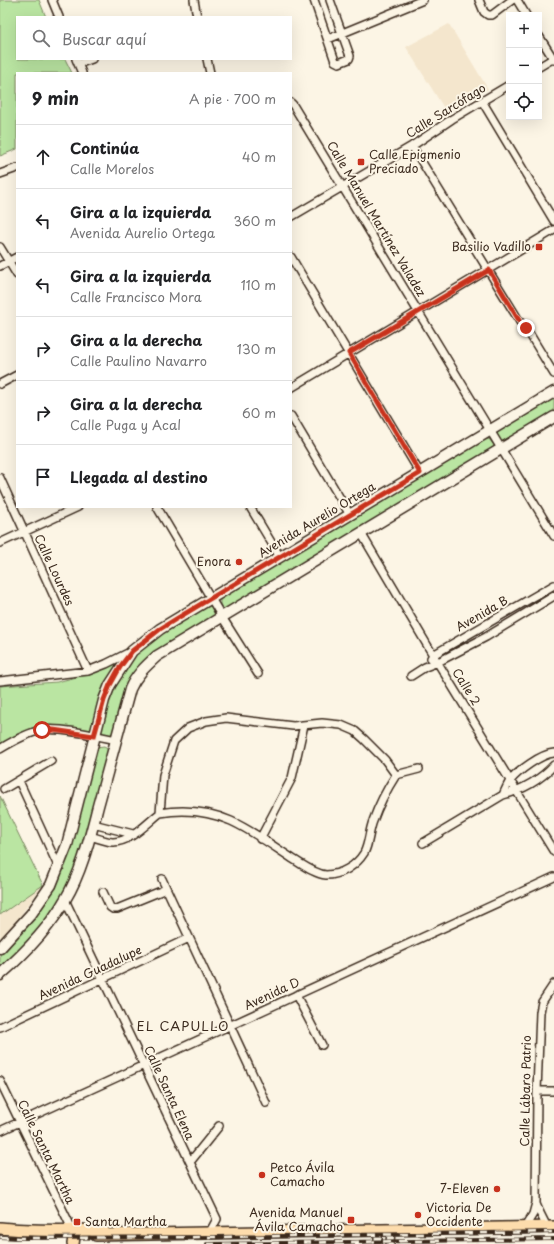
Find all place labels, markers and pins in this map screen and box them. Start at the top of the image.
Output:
place label: Calle Epigmenio Preciado [369,145,461,177]
marker: Calle Epigmenio Preciado [356,157,366,167]
place label: Basilio Vadillo [451,237,531,255]
marker: Basilio Vadillo [534,242,544,252]
place label: Enora [197,552,232,570]
marker: Enora [234,557,244,567]
place label: Petco Ávila Camacho [270,1158,335,1190]
marker: Petco Ávila Camacho [257,1170,267,1180]
place label: 7-Eleven [440,1179,489,1197]
marker: 7-Eleven [492,1184,502,1194]
place label: Victoria De Occidente [426,1198,492,1230]
place label: Avenida Manuel Ávila Camacho [249,1203,343,1235]
marker: Victoria De Occidente [413,1210,423,1220]
place label: Santa Martha [85,1212,167,1230]
marker: Avenida Manuel Ávila Camacho [346,1215,356,1225]
marker: Santa Martha [72,1217,82,1227]

